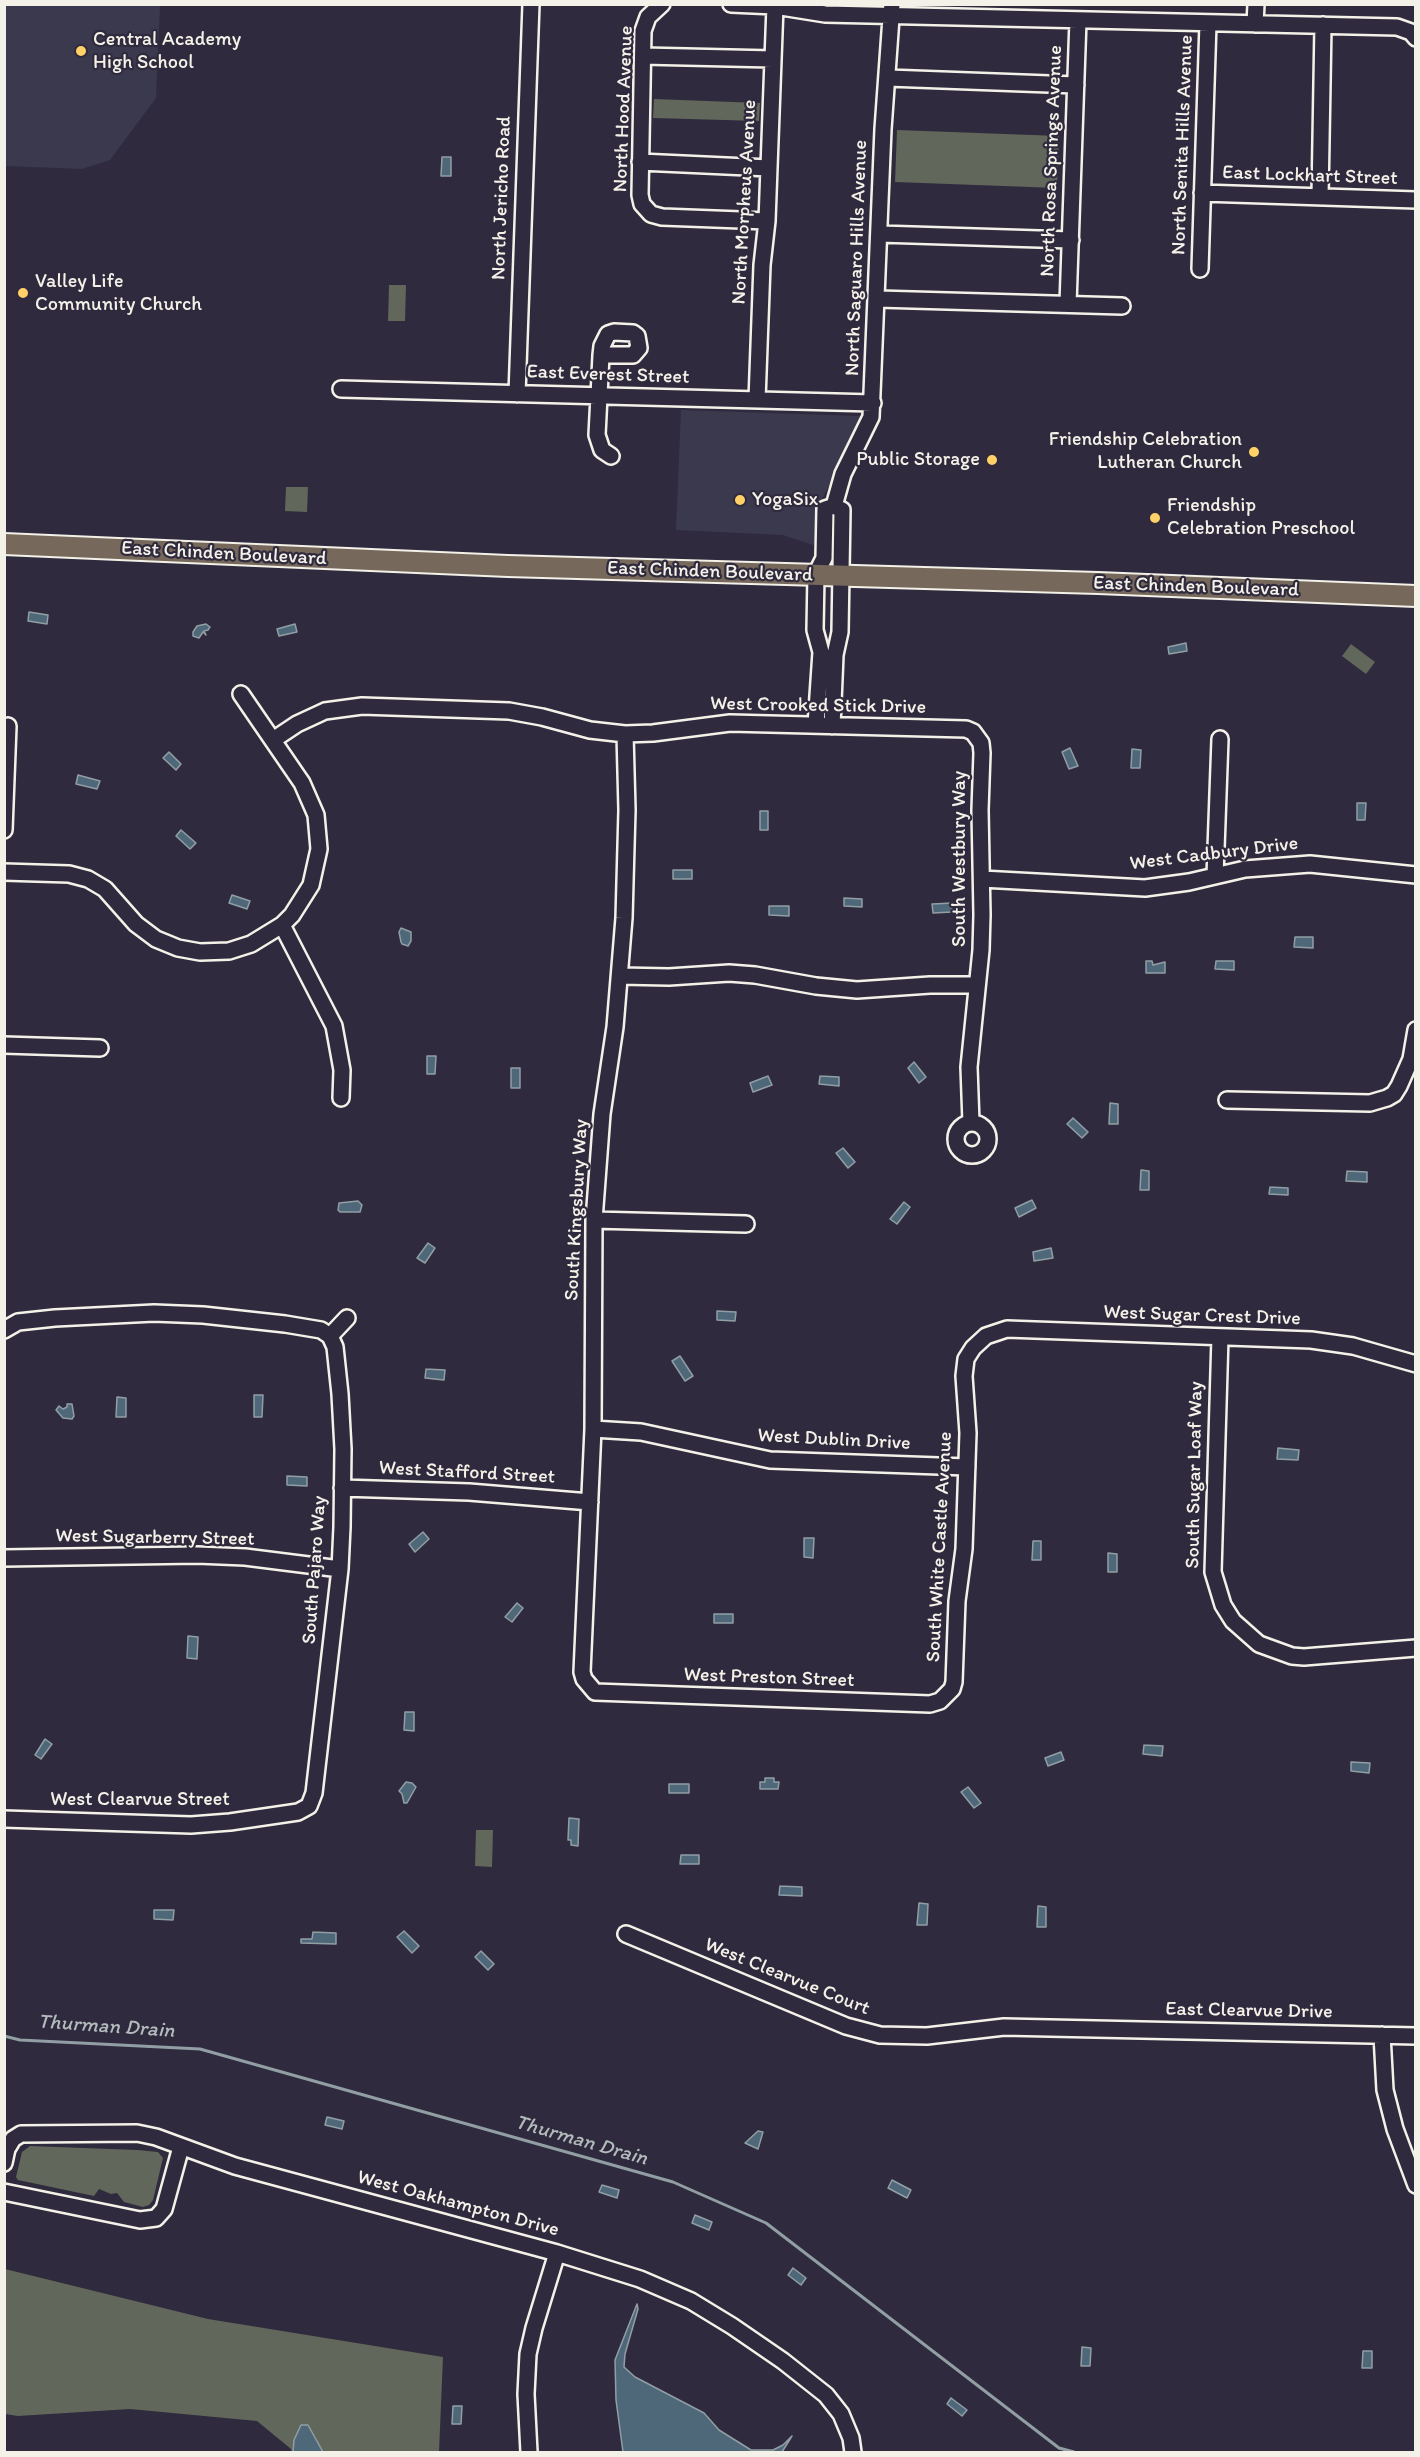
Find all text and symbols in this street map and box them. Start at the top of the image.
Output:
street label: North Hood Avenue [609,25,639,193]
place label: Central Academy High School [93,28,241,75]
street label: North Senita Hills Avenue [1167,35,1199,255]
marker: Central Academy High School [74,44,88,58]
street label: North Rosa Springs Avenue [1036,45,1068,277]
street label: North Morpheus Avenue [728,99,762,305]
street label: North Jericho Road [487,116,517,280]
street label: North Saguaro Hills Avenue [841,140,873,376]
street label: East Lockhart Street [1222,161,1398,191]
place label: Valley Life Community Church [35,270,202,317]
marker: Valley Life Community Church [16,286,30,300]
street label: East Everest Street [526,360,690,390]
place label: Friendship Celebration Lutheran Church [1049,428,1242,475]
marker: Friendship Celebration Lutheran Church [1247,445,1261,459]
place label: Public Storage [856,448,980,472]
marker: Public Storage [985,453,999,467]
place label: YogaSix [752,488,818,512]
marker: YogaSix [733,493,747,507]
place label: Friendship Celebration Preschool [1167,494,1355,541]
marker: Friendship Celebration Preschool [1148,511,1162,525]
street label: East Chinden Boulevard [121,537,327,571]
street label: East Chinden Boulevard [607,556,813,588]
street label: East Chinden Boulevard [1093,571,1299,603]
street label: West Crooked Stick Drive [710,692,926,720]
street label: South Westbury Way [948,771,972,947]
street label: West Cadbury Drive [1128,832,1300,876]
street label: South Kingsbury Way [560,1119,594,1301]
street label: West Sugar Crest Drive [1103,1301,1301,1331]
street label: South Sugar Loaf Way [1181,1381,1209,1569]
street label: West Dublin Drive [757,1424,911,1456]
street label: South White Castle Avenue [922,1431,958,1663]
street label: West Stafford Street [378,1456,556,1490]
street label: South Pajaro Way [298,1495,332,1645]
street label: West Sugarberry Street [55,1524,255,1552]
street label: West Preston Street [683,1663,855,1693]
street label: West Clearvue Street [50,1788,230,1812]
street label: West Clearvue Court [701,1933,873,2021]
street label: East Clearvue Drive [1165,1998,1333,2024]
water label: Thurman Drain [37,2010,175,2044]
water label: Thurman Drain [512,2110,650,2172]
street label: West Oakhampton Drive [354,2165,562,2243]

